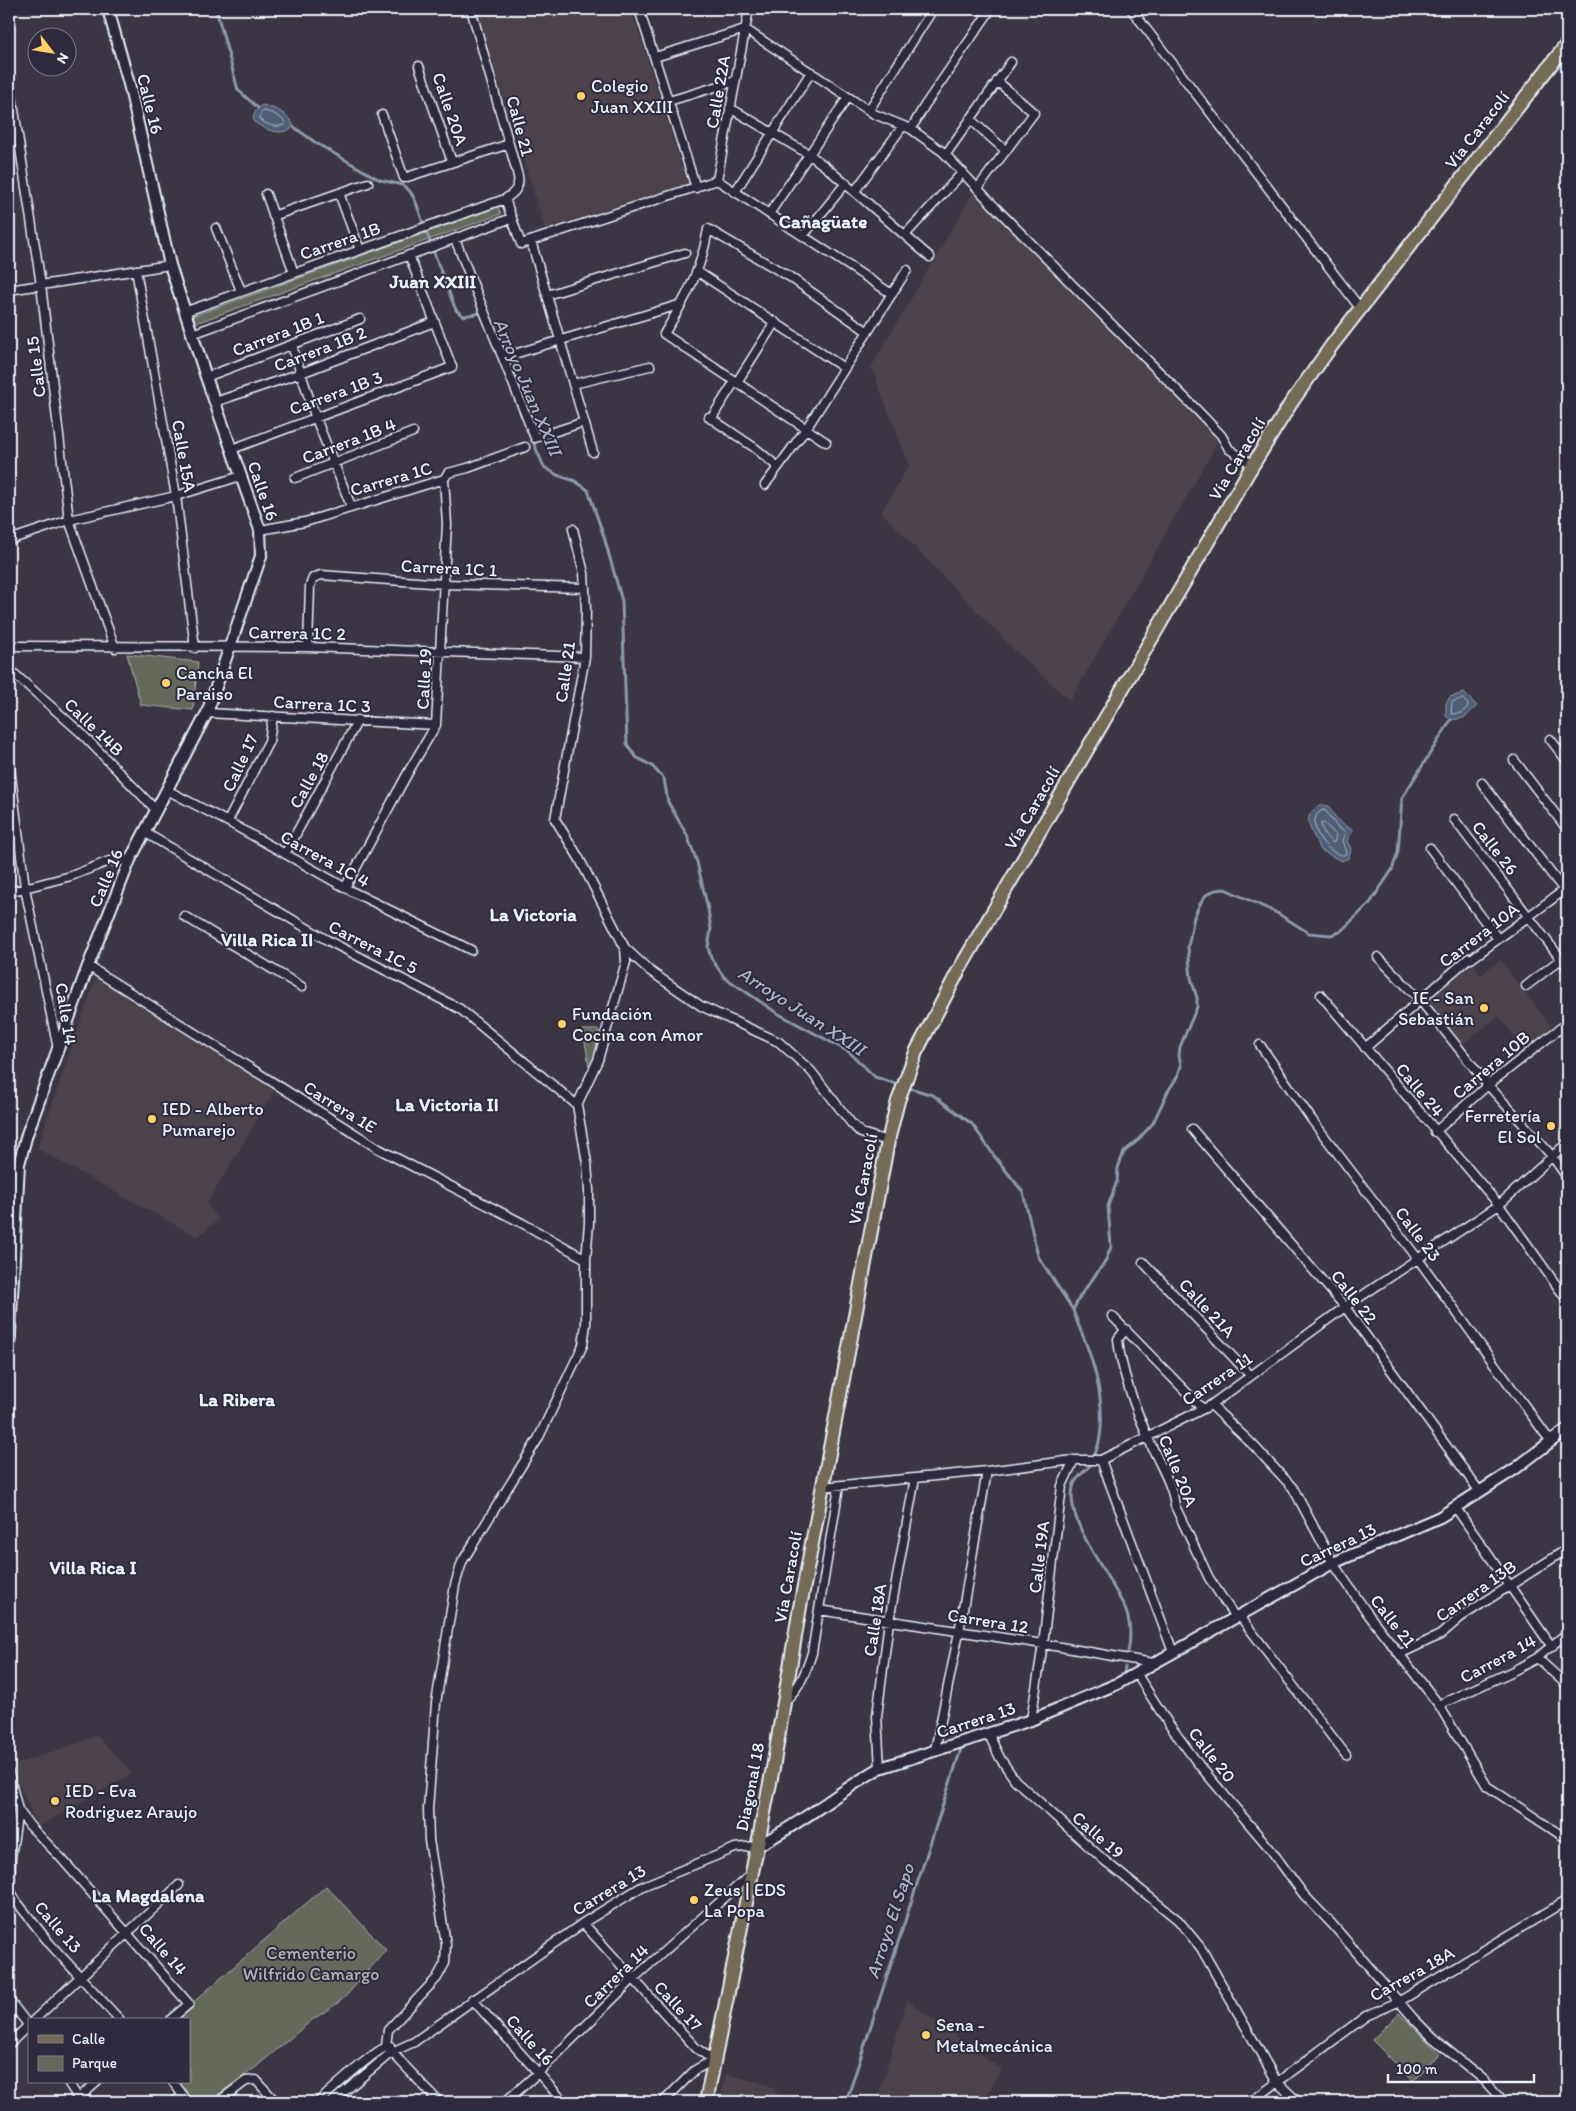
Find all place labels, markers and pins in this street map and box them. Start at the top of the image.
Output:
place label: Colegio Juan XXIII [591,75,673,118]
marker: Colegio Juan XXIII [575,90,587,102]
place label: Cancha El Paraiso [176,662,253,705]
marker: Cancha El Paraiso [160,677,172,689]
place label: IE - San Sebastián [1398,987,1474,1030]
marker: IE - San Sebastián [1478,1002,1490,1014]
place label: Fundación Cocina con Amor [572,1003,704,1046]
marker: Fundación Cocina con Amor [556,1018,568,1030]
place label: IED - Alberto Pumarejo [162,1098,264,1141]
place label: Ferretería El Sol [1465,1105,1542,1148]
marker: IED - Alberto Pumarejo [146,1113,158,1125]
marker: Ferretería El Sol [1545,1120,1557,1132]
place label: IED - Eva Rodriguez Araujo [65,1780,197,1823]
marker: IED - Eva Rodriguez Araujo [49,1795,61,1807]
place label: Zeus | EDS La Popa [704,1879,786,1922]
marker: Zeus | EDS La Popa [688,1894,700,1906]
place label: Sena - Metalmecánica [936,2014,1053,2057]
marker: Sena - Metalmecánica [920,2029,932,2041]

